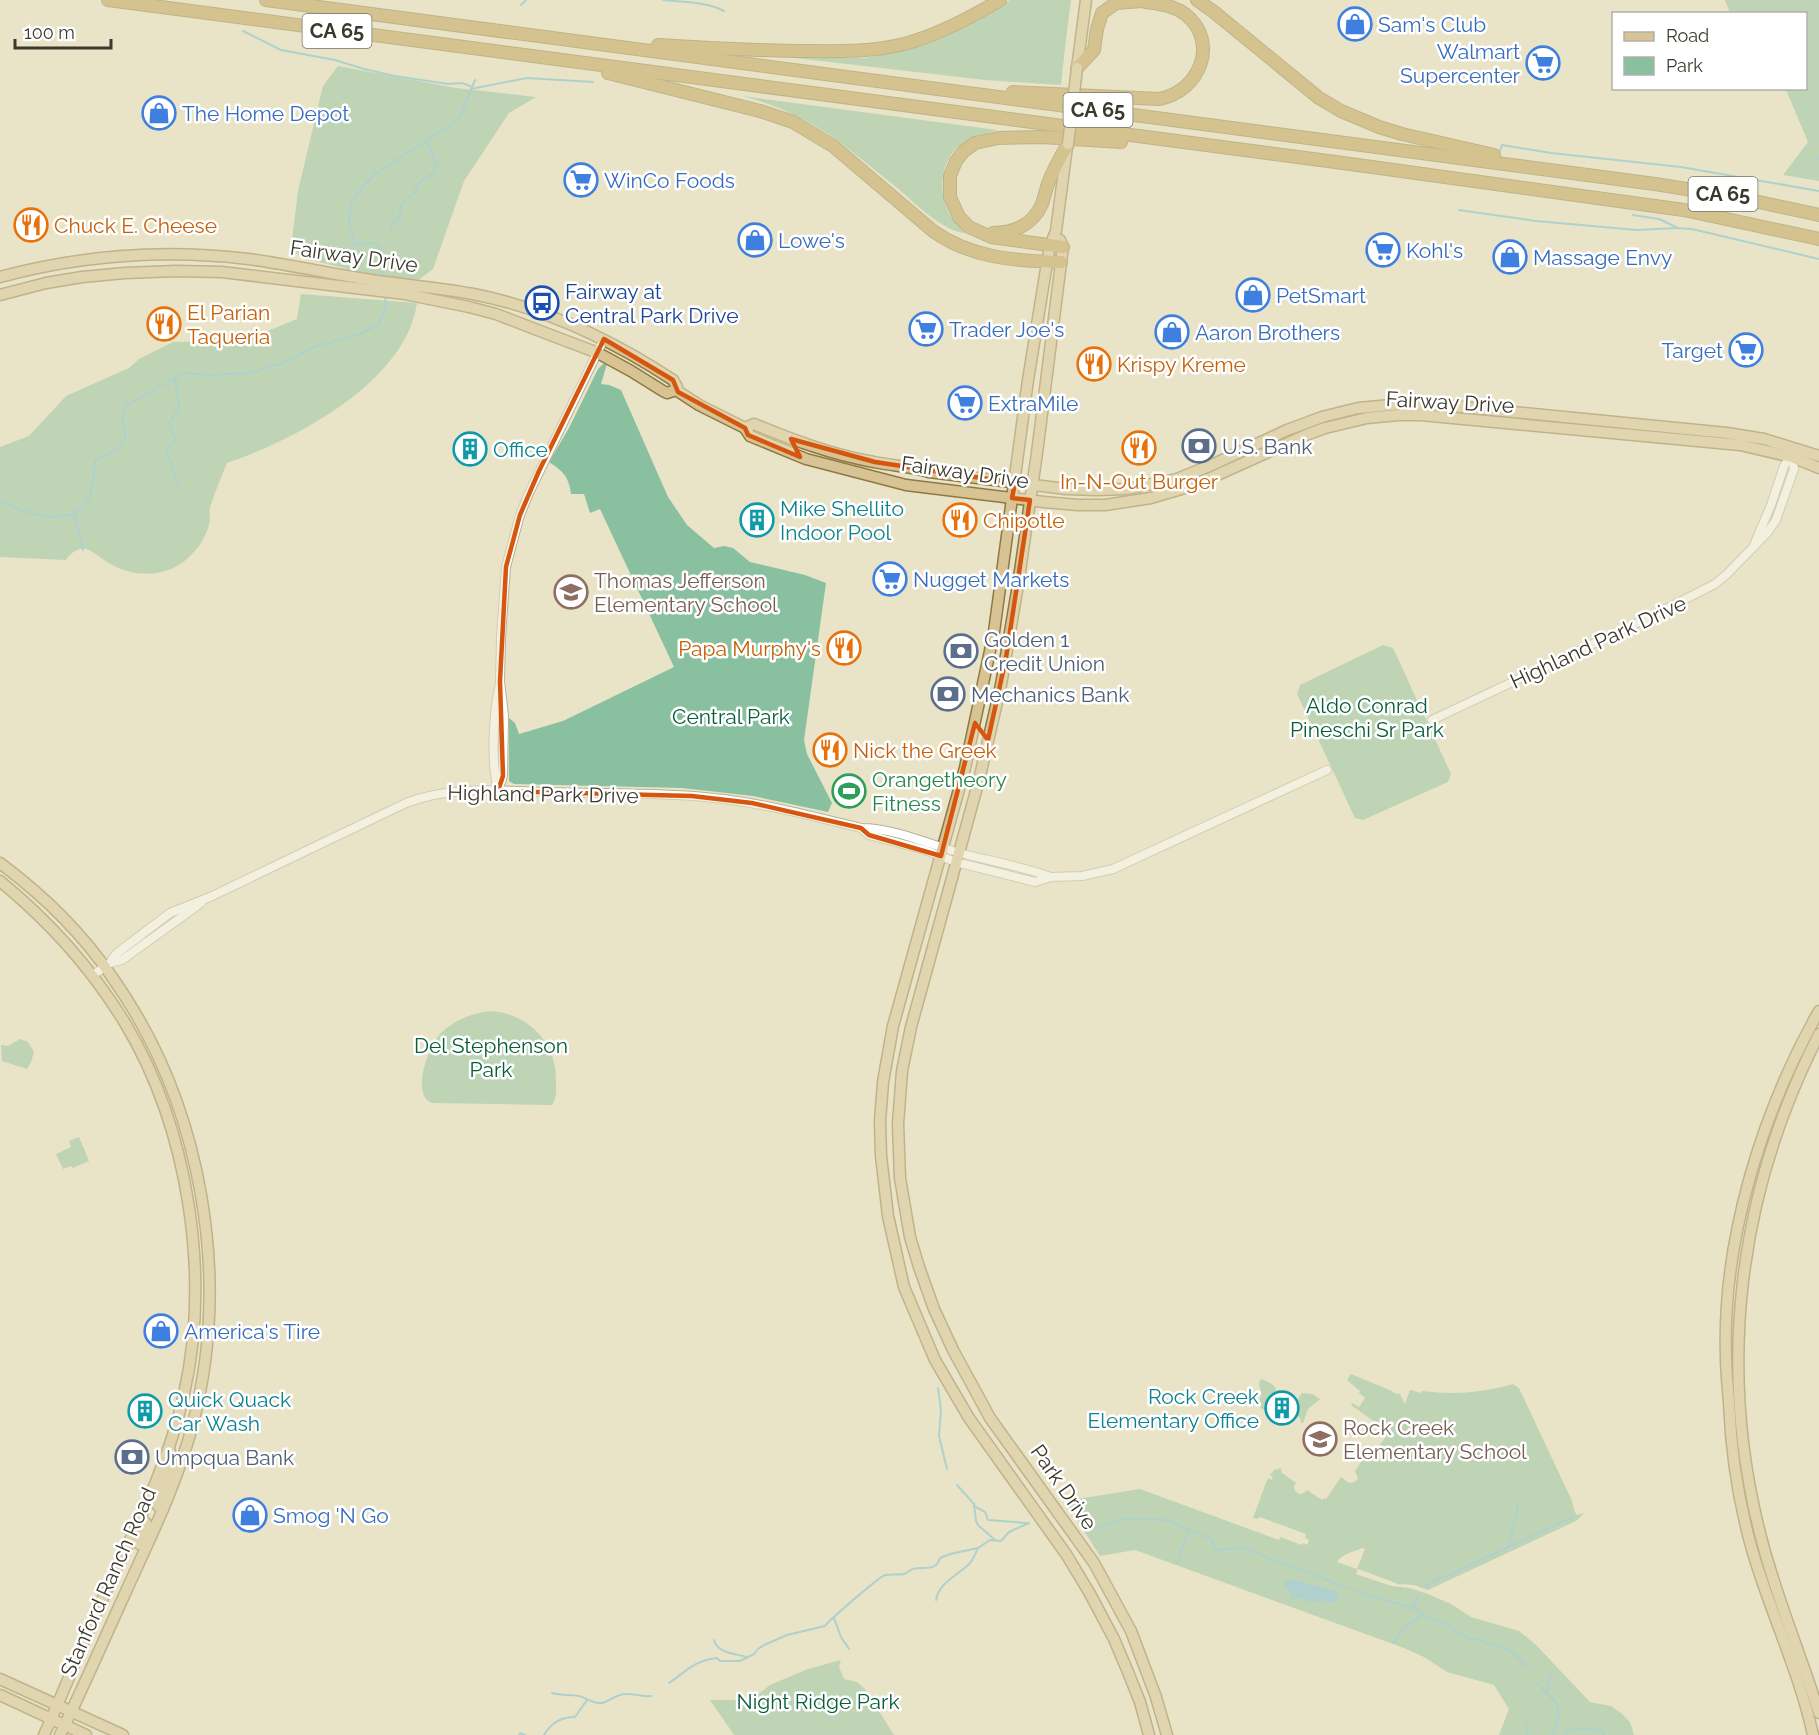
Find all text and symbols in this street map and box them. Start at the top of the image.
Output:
shop icon: Sam's Club [1337,6,1373,42]
scale bar [15,12,111,50]
place label: Sam's Club [1378,12,1486,37]
legend [1612,12,1807,90]
road number: CA 65 [302,14,372,48]
text: 100 m [24,22,75,43]
text: Road [1666,25,1709,46]
place label: Walmart Supercenter [1400,39,1521,88]
supermarket icon: Walmart Supercenter [1525,45,1561,81]
text: Park [1666,55,1703,76]
road number: CA 65 [1064,93,1132,127]
shop icon: The Home Depot [141,95,177,131]
place label: The Home Depot [182,101,349,126]
supermarket icon: WinCo Foods [563,162,599,198]
place label: WinCo Foods [604,168,735,193]
road number: CA 65 [1688,177,1758,211]
restaurant icon: Chuck E. Cheese [13,207,49,243]
place label: Chuck E. Cheese [54,213,217,238]
shop icon: Lowe's [737,222,773,258]
place label: Lowe's [778,228,845,253]
supermarket icon: Kohl's [1365,232,1401,268]
street label: Fairway Drive [289,235,419,277]
place label: Kohl's [1406,238,1463,263]
shop icon: Massage Envy [1492,239,1528,275]
place label: Massage Envy [1533,245,1672,270]
shop icon: PetSmart [1235,277,1271,313]
place label: Fairway at Central Park Drive [565,279,738,328]
place label: PetSmart [1276,283,1366,308]
bus stop icon: Fairway at Central Park Drive [524,285,560,321]
place label: El Parian Taqueria [187,300,270,349]
restaurant icon: El Parian Taqueria [146,306,182,342]
supermarket icon: Trader Joe's [908,311,944,347]
shop icon: Aaron Brothers [1154,314,1190,350]
place label: Trader Joe's [949,317,1064,342]
place label: Aaron Brothers [1195,320,1340,345]
supermarket icon: Target [1728,332,1764,368]
place label: Target [1662,338,1723,363]
restaurant icon: Krispy Kreme [1076,346,1112,382]
place label: Krispy Kreme [1117,352,1246,377]
supermarket icon: ExtraMile [947,385,983,421]
street label: Fairway Drive [1385,386,1515,418]
place label: ExtraMile [988,391,1078,416]
bank icon: U.S. Bank [1181,428,1217,464]
restaurant icon: In-N-Out Burger [1121,430,1157,466]
building icon: Office [452,431,488,467]
place label: U.S. Bank [1222,434,1312,459]
place label: Office [493,437,548,462]
street label: Fairway Drive [900,451,1030,493]
place label: In-N-Out Burger [1060,469,1219,494]
place label: Mike Shellito Indoor Pool [780,496,904,545]
building icon: Mike Shellito Indoor Pool [739,502,775,538]
restaurant icon: Chipotle [942,502,978,538]
place label: Chipotle [983,508,1065,533]
supermarket icon: Nugget Markets [872,561,908,597]
place label: Nugget Markets [913,567,1069,592]
place label: Thomas Jefferson Elementary School [594,568,778,617]
school or university icon: Thomas Jefferson Elementary School [553,574,589,610]
street label: Highland Park Drive [1506,590,1690,694]
place label: Golden 1 Credit Union [984,627,1105,676]
restaurant icon: Papa Murphy's [826,630,862,666]
bank icon: Golden 1 Credit Union [943,633,979,669]
place label: Papa Murphy's [678,636,821,661]
bank icon: Mechanics Bank [930,676,966,712]
place label: Mechanics Bank [971,682,1129,707]
park label: Aldo Conrad Pineschi Sr Park [1290,693,1444,742]
park label: Central Park [672,704,790,729]
restaurant icon: Nick the Greek [812,732,848,768]
place label: Nick the Greek [853,738,997,763]
place label: Orangetheory Fitness [872,767,1007,816]
sports icon: Orangetheory Fitness [831,773,867,809]
street label: Highland Park Drive [447,780,639,808]
park label: Del Stephenson Park [414,1033,568,1082]
shop icon: America's Tire [143,1313,179,1349]
place label: America's Tire [184,1319,320,1344]
place label: Rock Creek Elementary Office [1087,1384,1259,1433]
place label: Quick Quack Car Wash [168,1387,291,1436]
building icon: Rock Creek Elementary Office [1264,1390,1300,1426]
building icon: Quick Quack Car Wash [127,1393,163,1429]
place label: Rock Creek Elementary School [1343,1415,1527,1464]
school or university icon: Rock Creek Elementary School [1302,1421,1338,1457]
bank icon: Umpqua Bank [114,1439,150,1475]
street label: Park Drive [1026,1440,1102,1534]
place label: Umpqua Bank [155,1445,294,1470]
street label: Stanford Ranch Road [55,1484,161,1680]
shop icon: Smog 'N Go [232,1497,268,1533]
place label: Smog 'N Go [273,1503,389,1528]
park label: Night Ridge Park [736,1689,900,1714]

